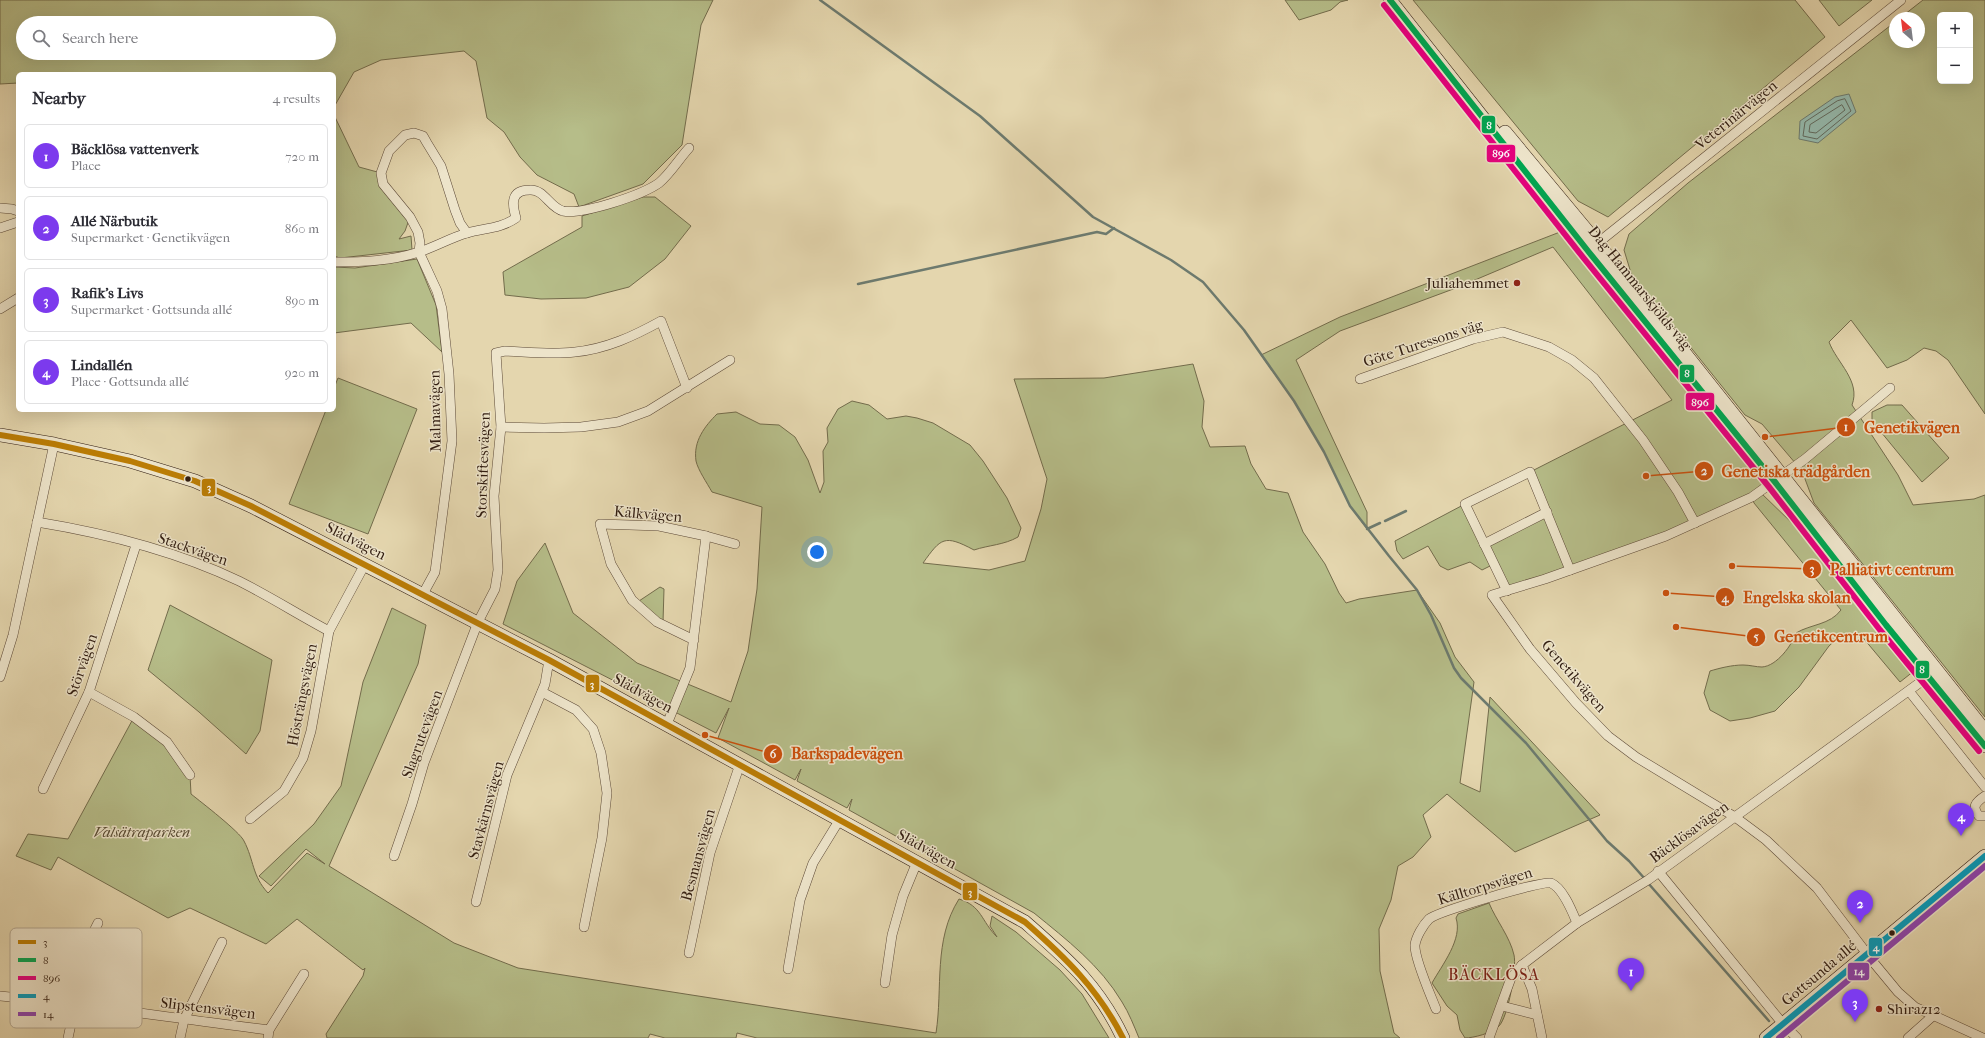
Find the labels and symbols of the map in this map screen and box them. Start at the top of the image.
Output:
north arrow [1889,12,1925,48]
street label: Veterinärvägen [1691,76,1781,154]
line badge: 8 [1481,115,1496,134]
text: 8 [1486,119,1492,132]
line badge: 896 [1486,144,1516,163]
text: 896 [1492,147,1511,160]
street label: Dag Hammarskjölds väg [1584,222,1696,354]
place label: Juliahemmet [1425,274,1510,292]
marker: Juliahemmet [1512,278,1522,288]
street label: Göte Turessons väg [1361,315,1486,371]
line badge: 8 [1679,364,1695,383]
text: 8 [1684,367,1690,380]
street label: Malmavägen [425,369,445,452]
line badge: 896 [1685,392,1715,411]
text: 896 [1691,396,1710,409]
street label: Storskiftesvägen [472,411,494,518]
callout: Genetikvägen [1836,413,1968,441]
text: Genetikvägen [1864,418,1961,438]
text: 1 [1844,420,1848,434]
callout: Genetiska trädgården [1694,457,1879,485]
text: Genetiska trädgården [1722,462,1871,482]
text: 2 [1701,464,1708,478]
unlabelled marker [183,474,193,484]
line badge: 3 [201,478,216,497]
text: 3 [207,481,212,494]
street label: Kälkvägen [613,502,683,526]
street label: Slädvägen [323,518,389,564]
street label: Stackvägen [156,529,231,569]
your location [807,542,827,562]
callout: Palliativt centrum [1802,555,1962,583]
text: Palliativt centrum [1830,560,1955,579]
text: 3 [1810,562,1815,577]
callout: Engelska skolan [1715,583,1858,611]
text: Engelska skolan [1743,588,1852,608]
text: 4 [1720,591,1729,606]
callout: Genetikcentrum [1746,623,1896,651]
text: Genetikcentrum [1774,627,1889,646]
text: 5 [1753,630,1759,644]
street label: Störvägen [63,631,101,699]
street label: Genetikvägen [1538,636,1611,716]
street label: Hösträngsvägen [283,642,321,748]
line badge: 8 [1915,660,1930,679]
text: 8 [1919,663,1925,676]
street label: Slädvägen [610,669,676,717]
line badge: 3 [585,674,600,693]
text: 3 [590,678,595,691]
street label: Slagrutevägen [398,687,446,781]
callout: Barkspadevägen [763,740,911,768]
text: Barkspadevägen [791,744,904,764]
text: 6 [770,747,777,761]
street label: Stavkärnsvägen [464,759,508,861]
street label: Bäcklösavägen [1646,797,1732,867]
pin: 4 [1948,803,1974,836]
street label: Besmansvägen [677,807,719,903]
park label: Valsätraparken [94,823,190,841]
street label: Slädvägen [894,825,960,873]
street label: Källtorpsvägen [1436,863,1535,909]
line badge: 3 [962,882,978,901]
text: 3 [968,886,973,899]
pin: 2 [1847,890,1873,923]
legend [10,928,142,1028]
unlabelled marker [1887,928,1897,938]
text: 3 [43,936,48,949]
street label: Gottsunda allé [1778,936,1861,1010]
line badge: 4 [1868,937,1883,957]
text: 4 [1872,941,1880,954]
text: 8 [43,954,49,967]
pin: 1 [1618,958,1644,991]
line badge: 14 [1847,962,1870,981]
district label: BÄCKLÖSA [1448,965,1540,984]
text: 14 [1854,965,1865,978]
text: 896 [43,972,60,985]
pin: 3 [1842,989,1868,1022]
text: 4 [43,990,50,1003]
street label: Slipstensvägen [160,993,257,1023]
place label: Shiraz12 [1887,1000,1941,1018]
marker: Shiraz12 [1874,1004,1884,1014]
text: 14 [43,1008,54,1021]

